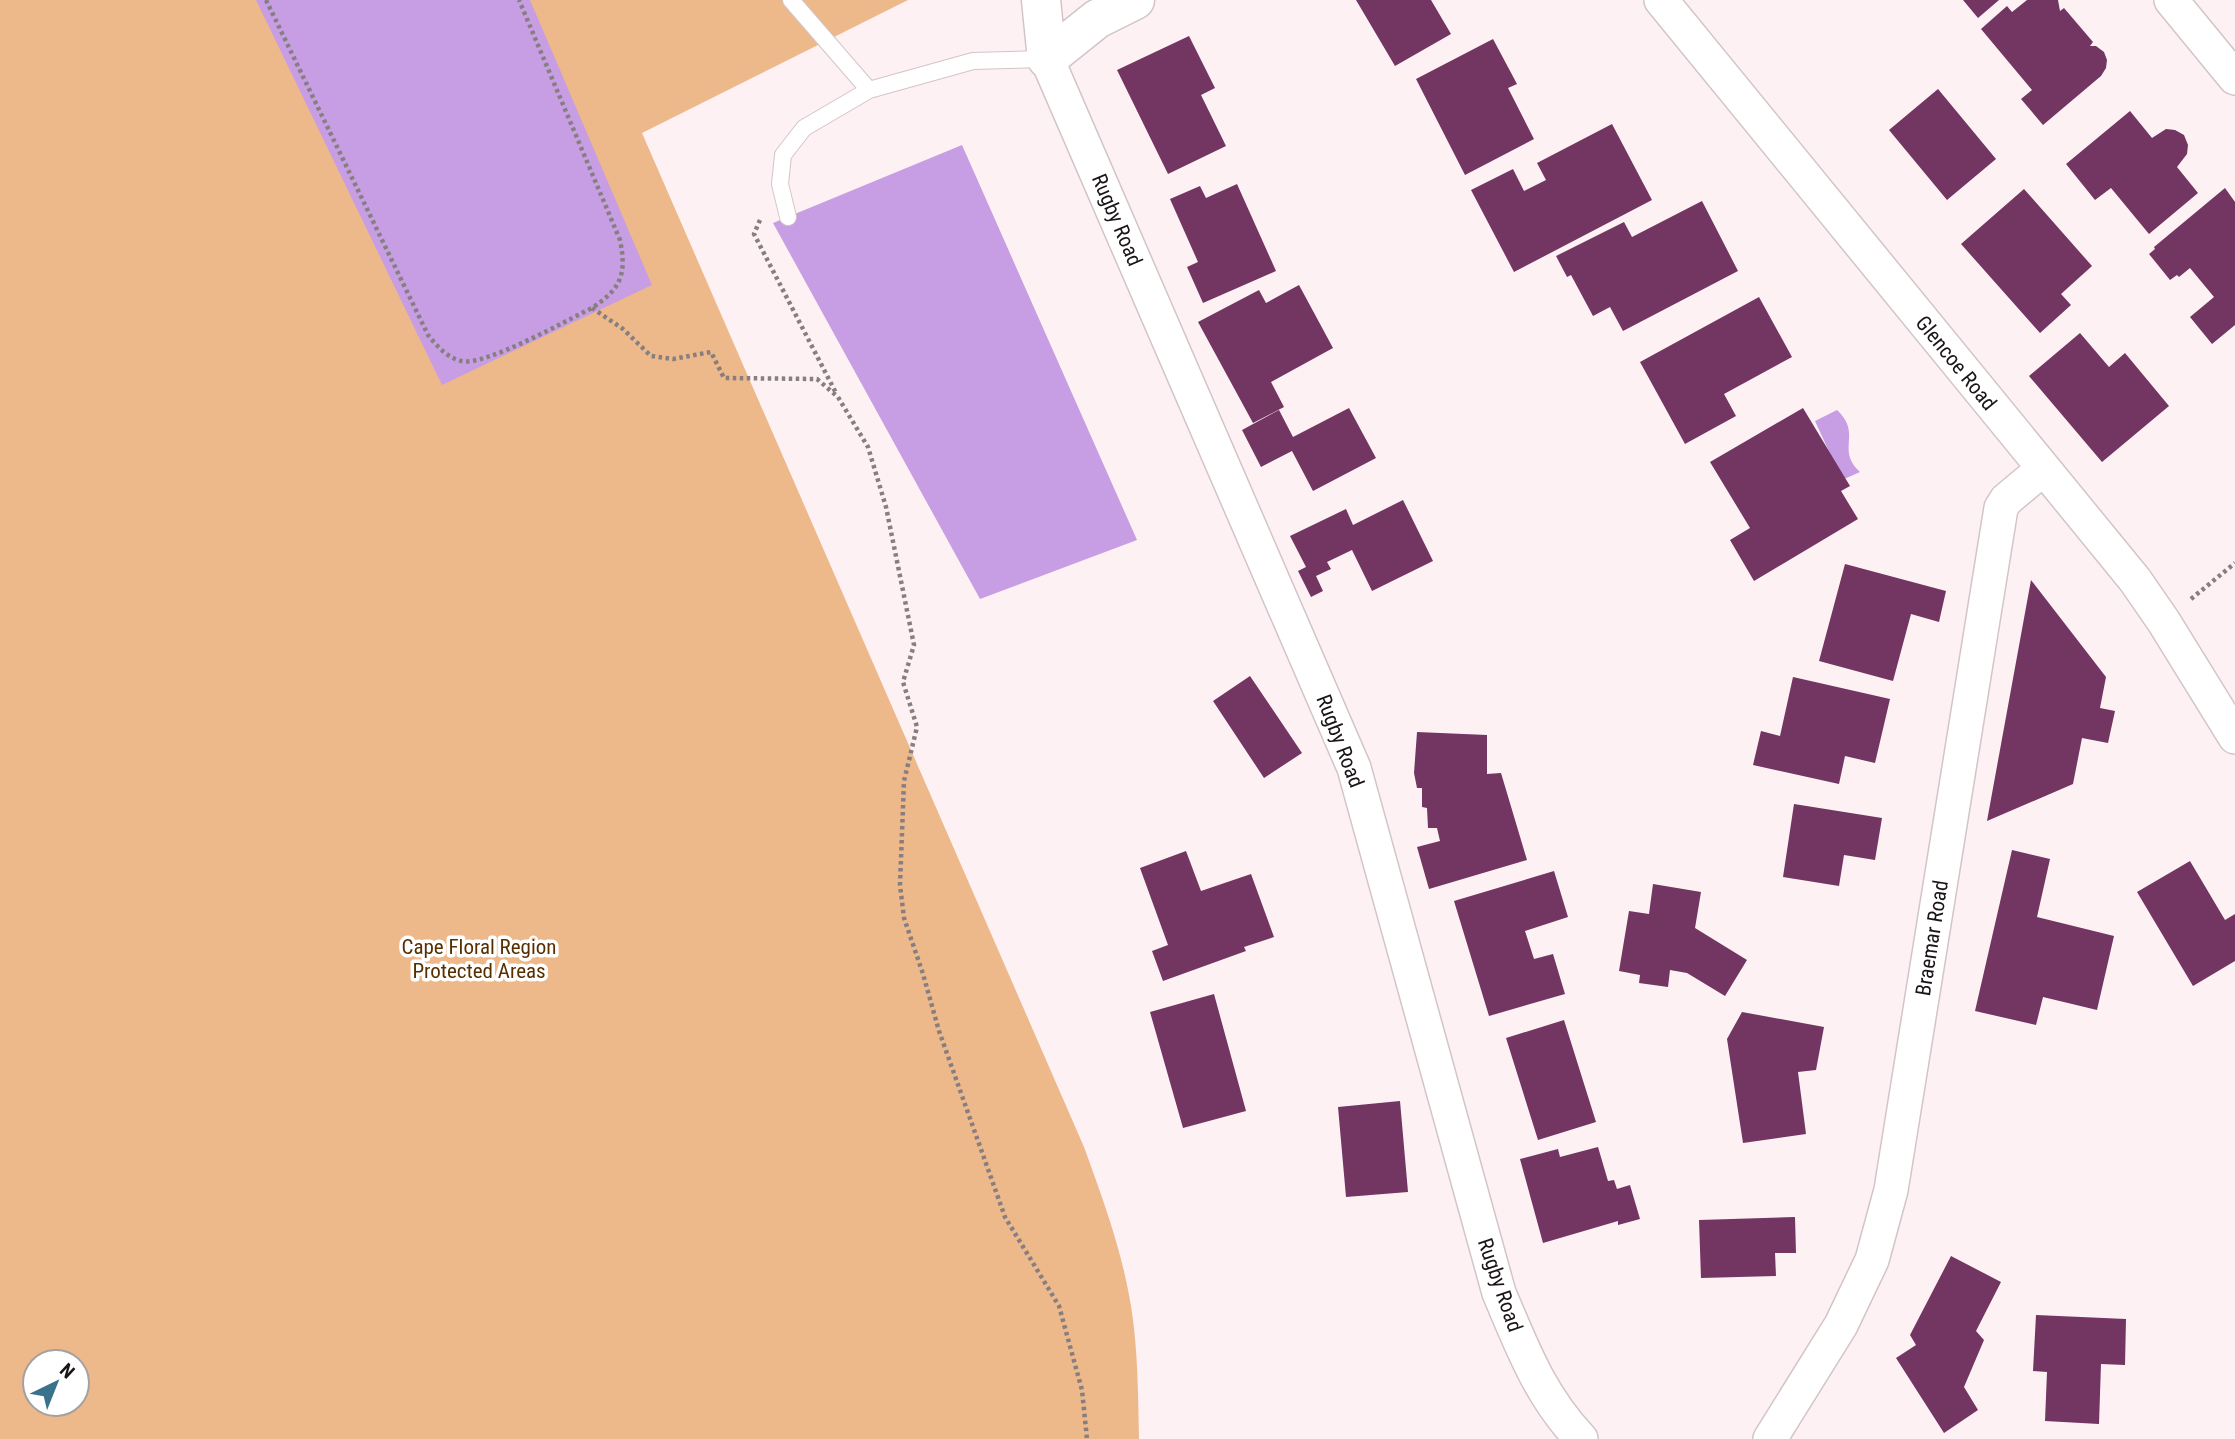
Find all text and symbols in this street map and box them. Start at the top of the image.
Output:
street label: Rugby Road [1087,170,1147,270]
street label: Glencoe Road [1911,311,2001,415]
street label: Rugby Road [1311,691,1369,791]
street label: Braemar Road [1911,879,1953,997]
park label: Cape Floral Region Protected Areas [401,935,557,983]
street label: Rugby Road [1473,1235,1527,1335]
north arrow [21,1348,91,1418]
text: N [55,1359,79,1383]

